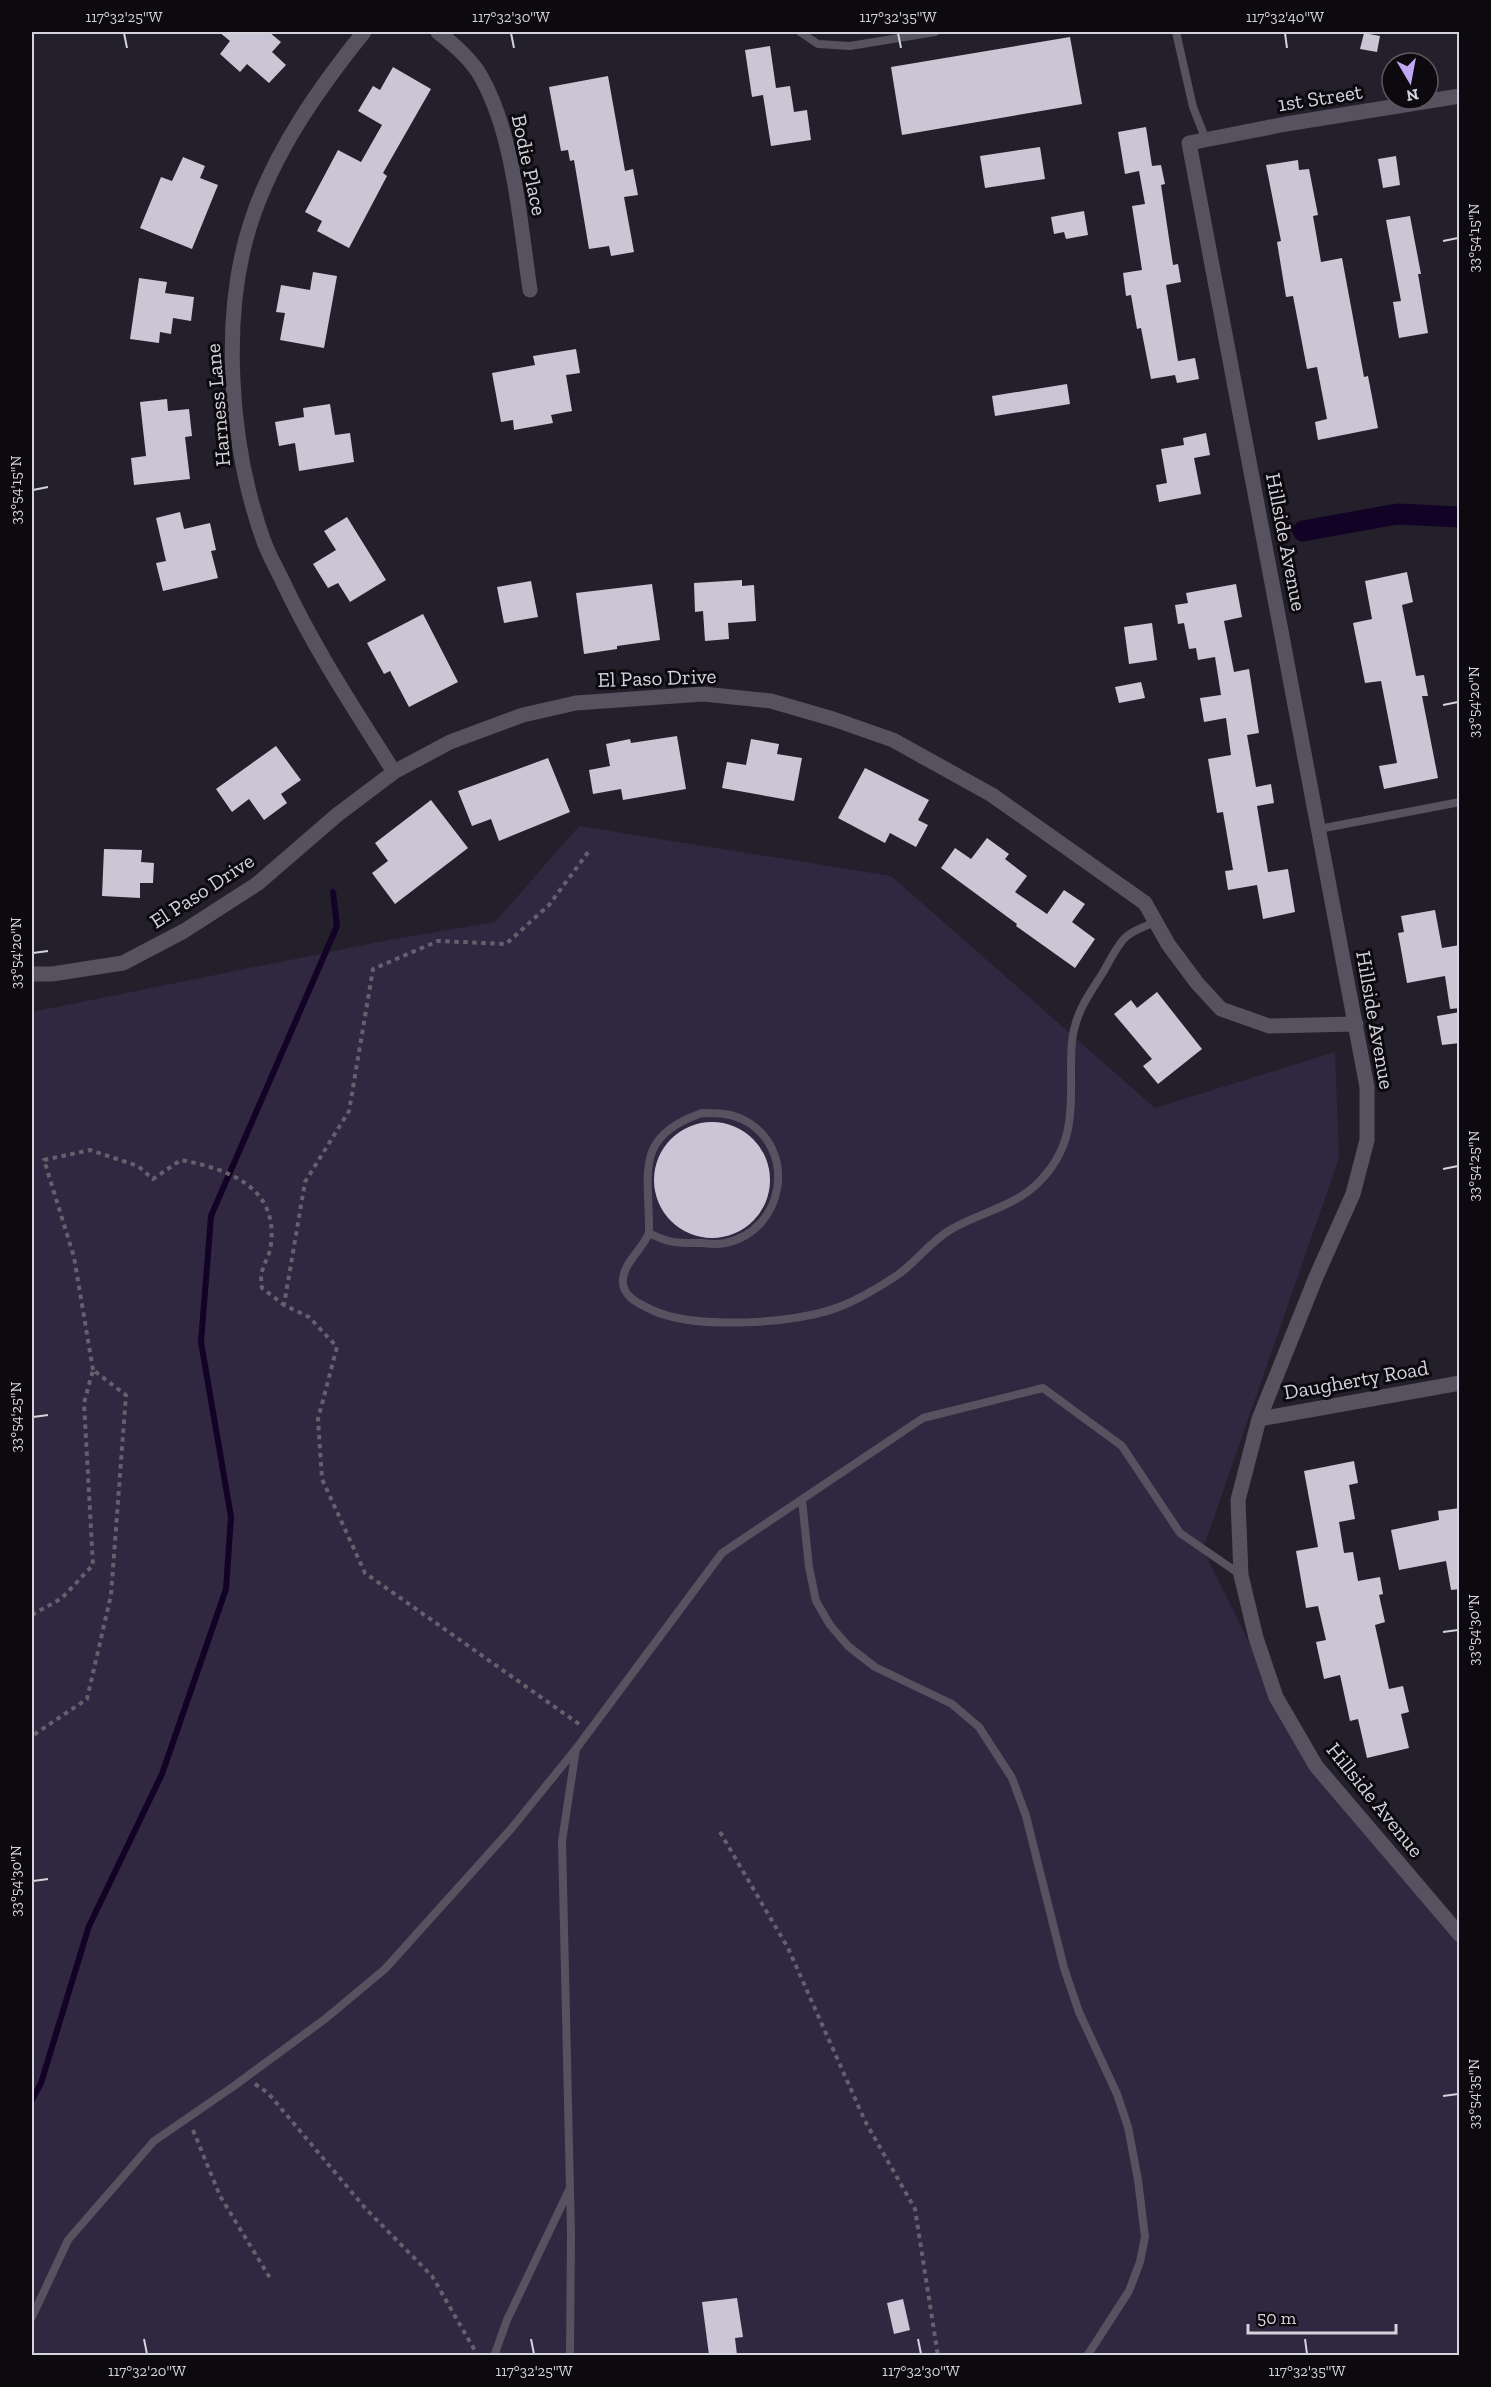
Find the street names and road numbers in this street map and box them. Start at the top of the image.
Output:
street label: 1st Street [1276,78,1364,117]
street label: Bodie Place [507,112,552,218]
street label: Harness Lane [200,342,235,467]
street label: Hillside Avenue [1261,471,1312,613]
street label: El Paso Drive [597,663,717,692]
street label: El Paso Drive [145,848,259,933]
street label: Hillside Avenue [1351,949,1400,1091]
street label: Daugherty Road [1282,1354,1431,1405]
street label: Hillside Avenue [1322,1737,1429,1862]

